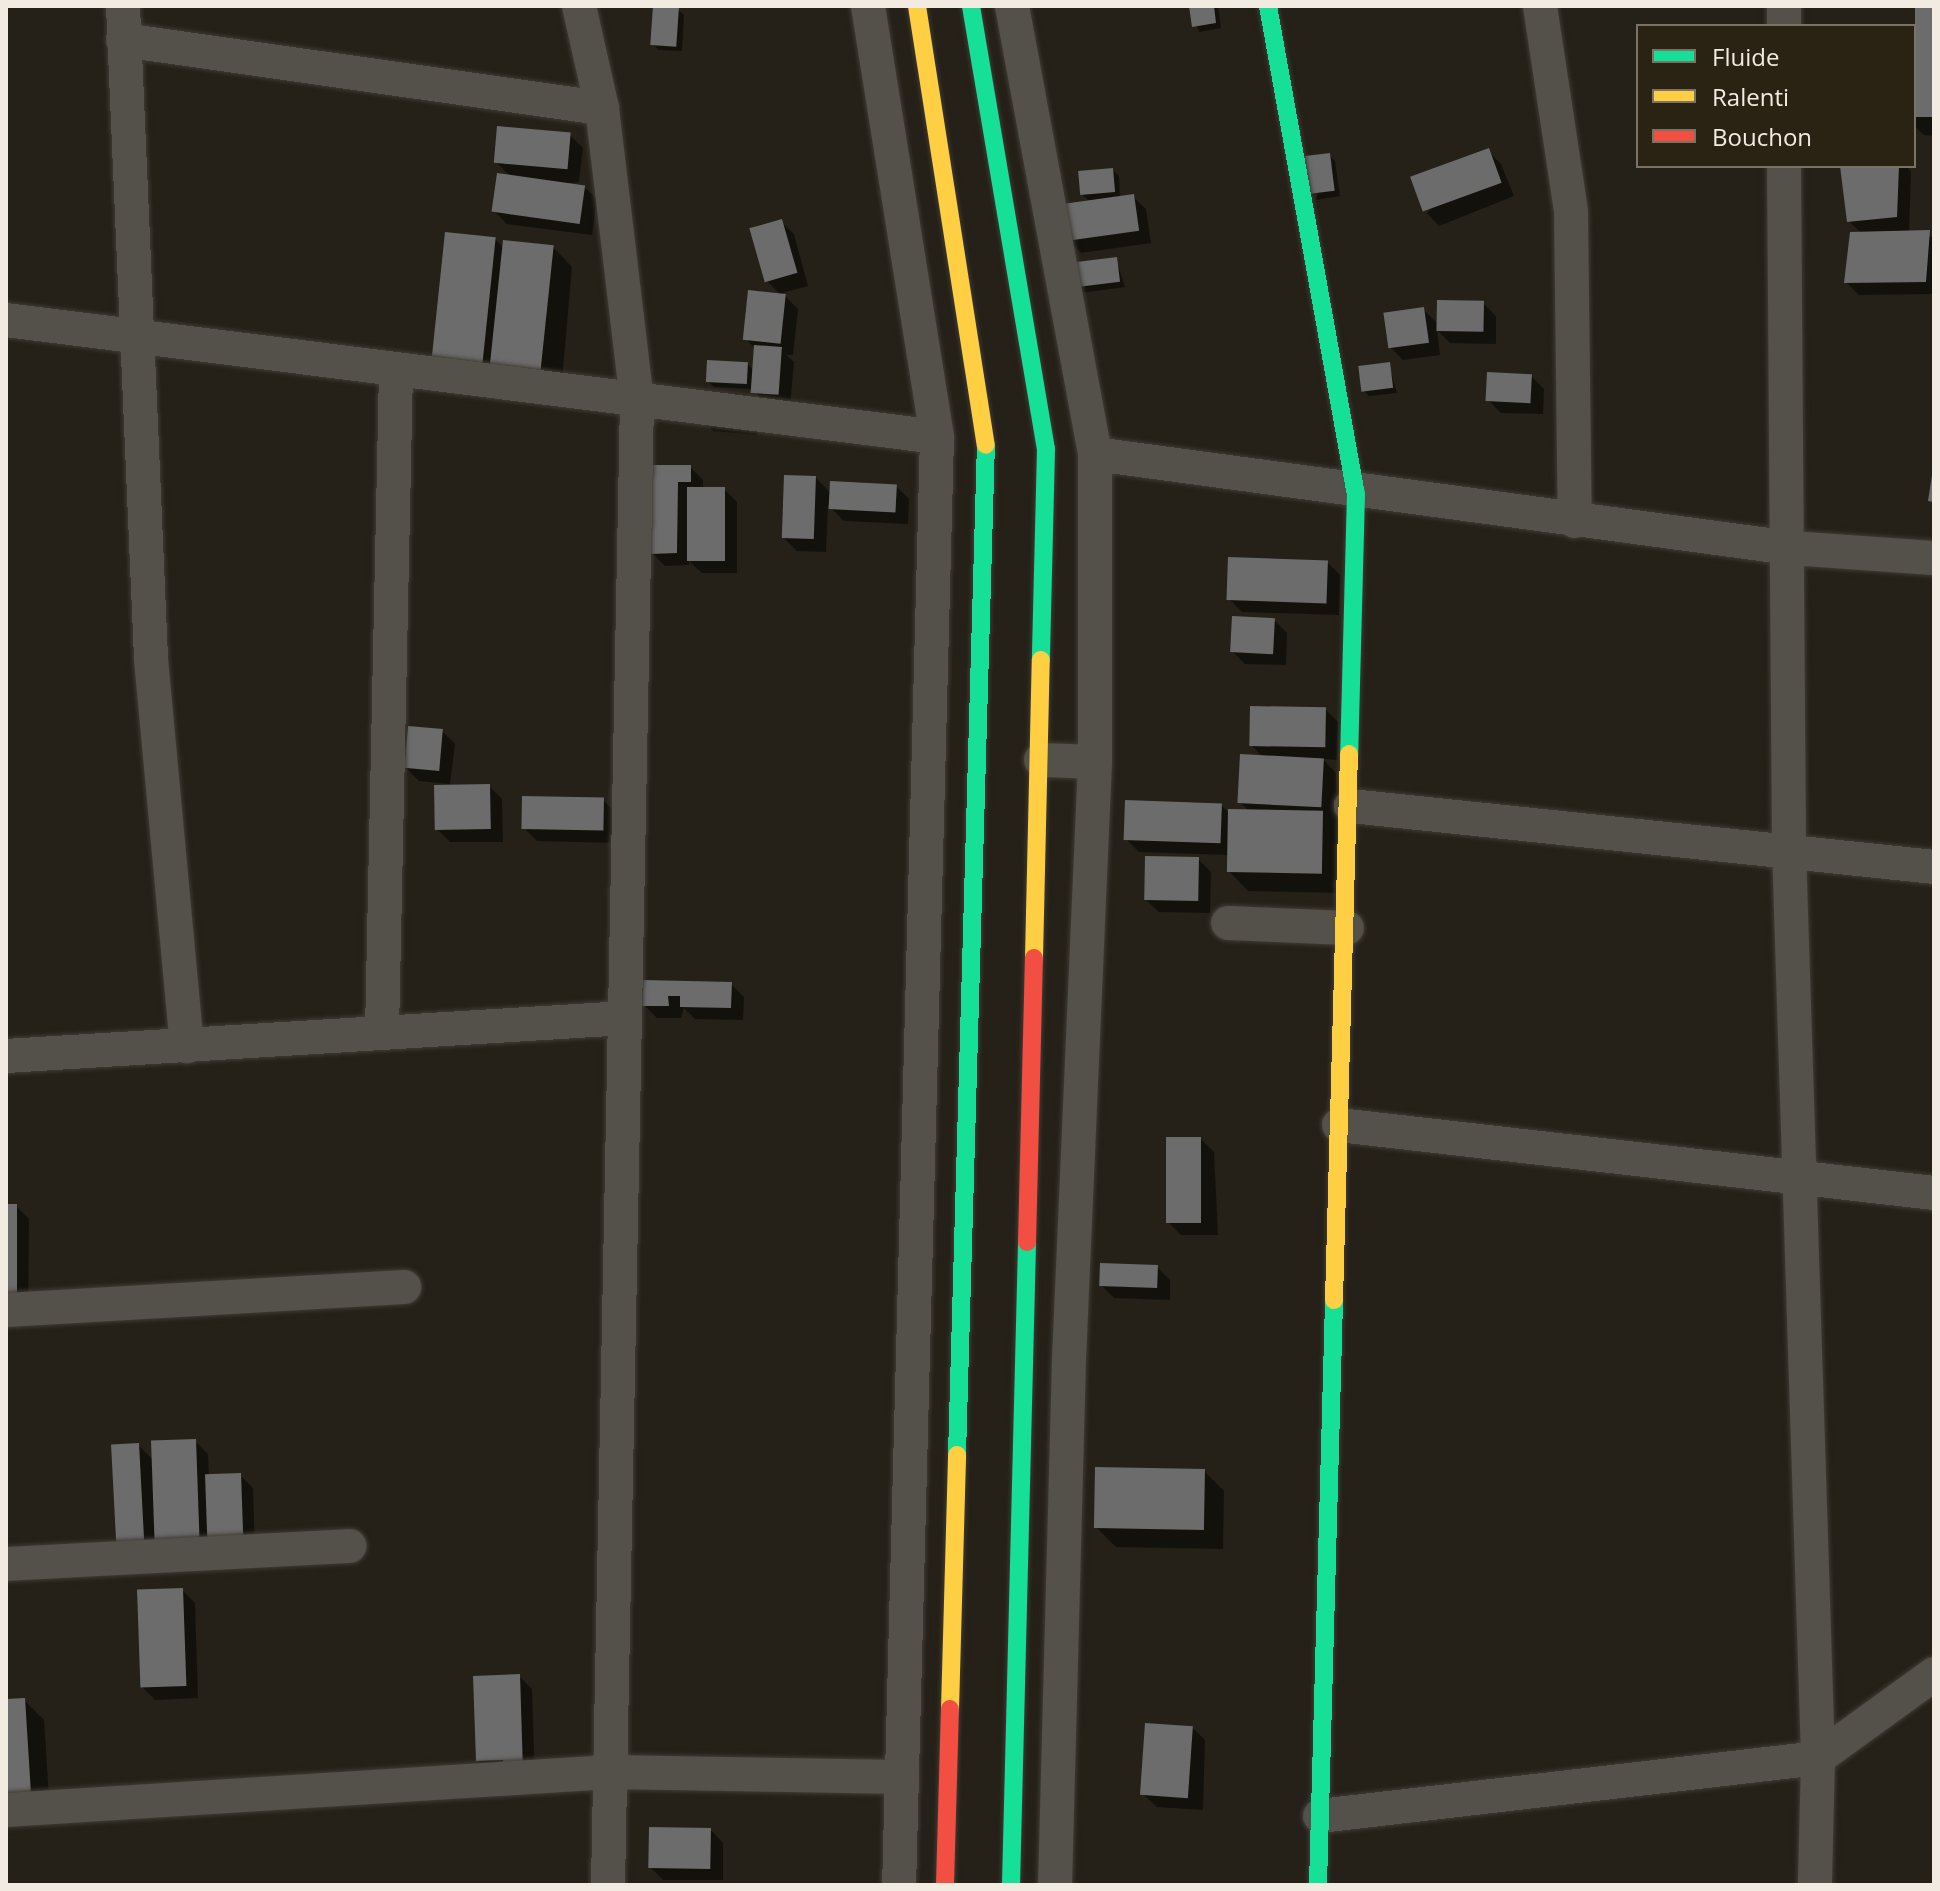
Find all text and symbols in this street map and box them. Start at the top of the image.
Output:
legend [1636,24,1916,168]
text: Fluide [1712,40,1779,73]
text: Ralenti [1712,80,1789,113]
text: Bouchon [1712,120,1812,153]

